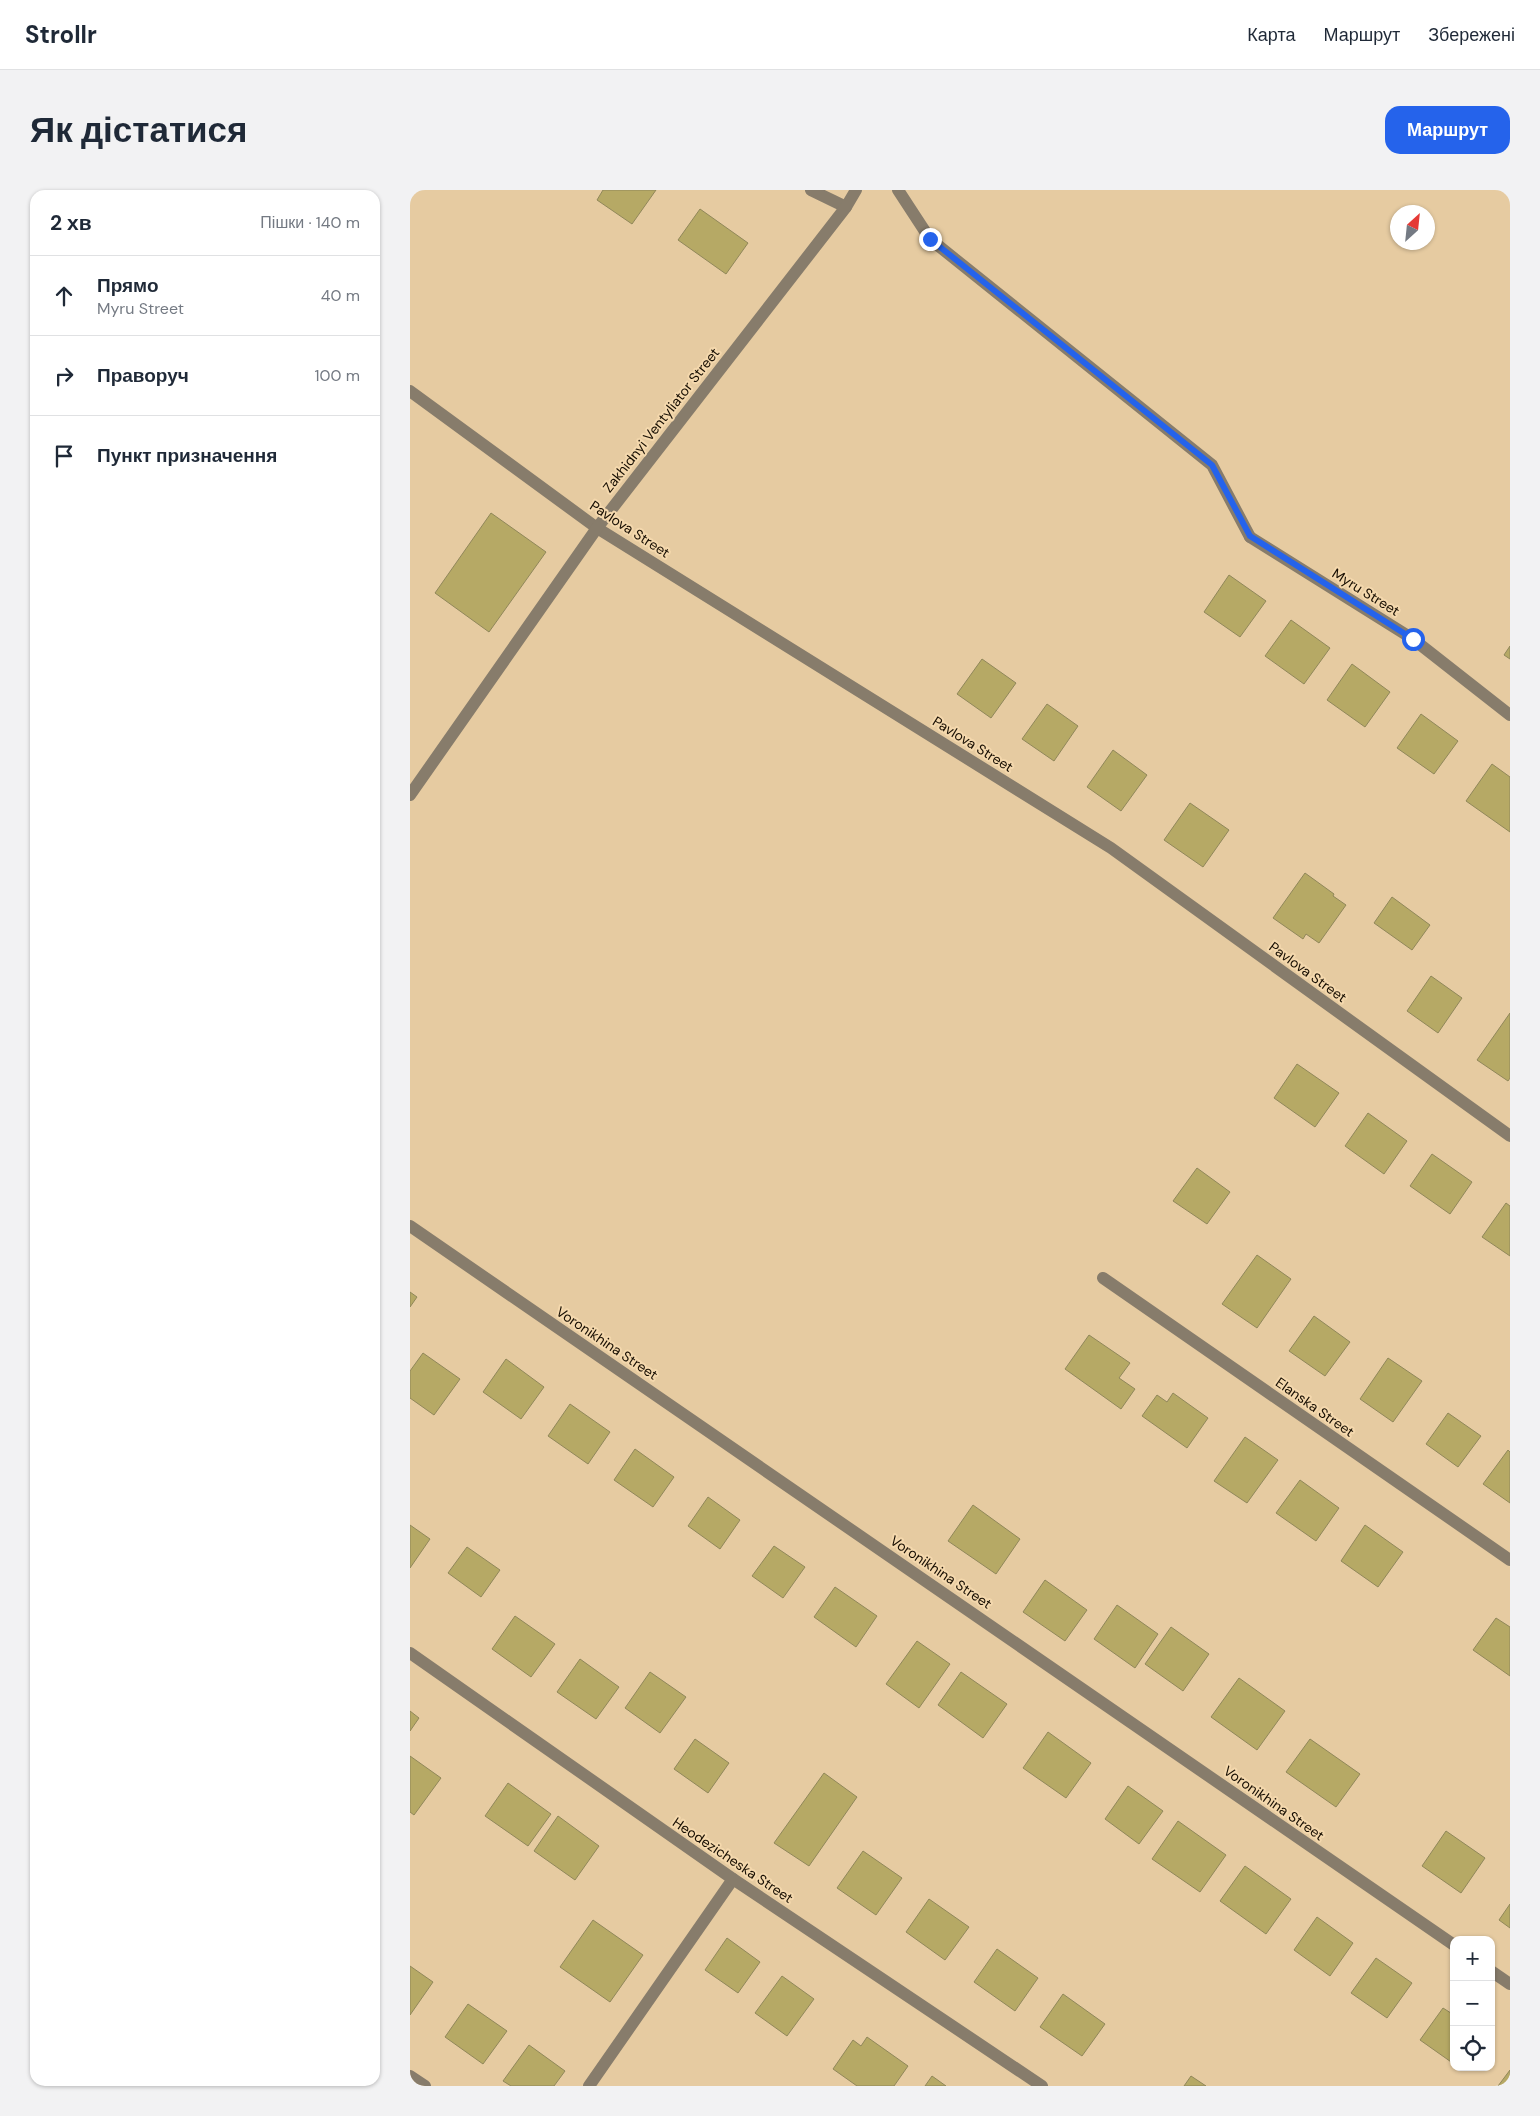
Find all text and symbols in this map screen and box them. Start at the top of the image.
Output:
text: Strollr [25,19,97,50]
text: Карта [1247,23,1295,47]
text: Маршрут [1323,23,1400,47]
text: Збережені [1428,23,1515,47]
button: Маршрут [1385,106,1510,154]
text: Як дістатися [30,107,247,153]
north arrow [1390,205,1435,250]
text: 2 хв [50,209,92,237]
text: Пішки · 140 m [260,212,360,233]
route end [919,228,942,251]
text: Прямо [97,273,159,298]
icon: ahead [50,282,78,310]
text: 40 m [321,285,360,306]
text: Myru Street [97,298,184,319]
street label: Zakhidnyi Ventyliator Street [599,344,723,496]
icon: right [50,362,78,390]
text: Праворуч [97,363,189,388]
text: 100 m [315,365,360,386]
icon: arrive [50,442,78,470]
text: Пункт призначення [97,443,277,468]
street label: Pavlova Street [587,496,673,562]
street label: Myru Street [1329,564,1403,620]
route start [1402,628,1425,651]
street label: Pavlova Street [929,712,1017,776]
street label: Pavlova Street [1266,938,1350,1006]
street label: Voronikhina Street [553,1302,661,1384]
street label: Elanska Street [1272,1373,1358,1441]
street label: Voronikhina Street [887,1531,995,1613]
street label: Voronikhina Street [1220,1762,1328,1844]
street label: Heodezicheska Street [669,1813,797,1907]
map controls [1450,1936,1495,2071]
button: + [1450,1936,1495,1981]
button: − [1450,1981,1495,2026]
button: locate [1450,2026,1495,2071]

